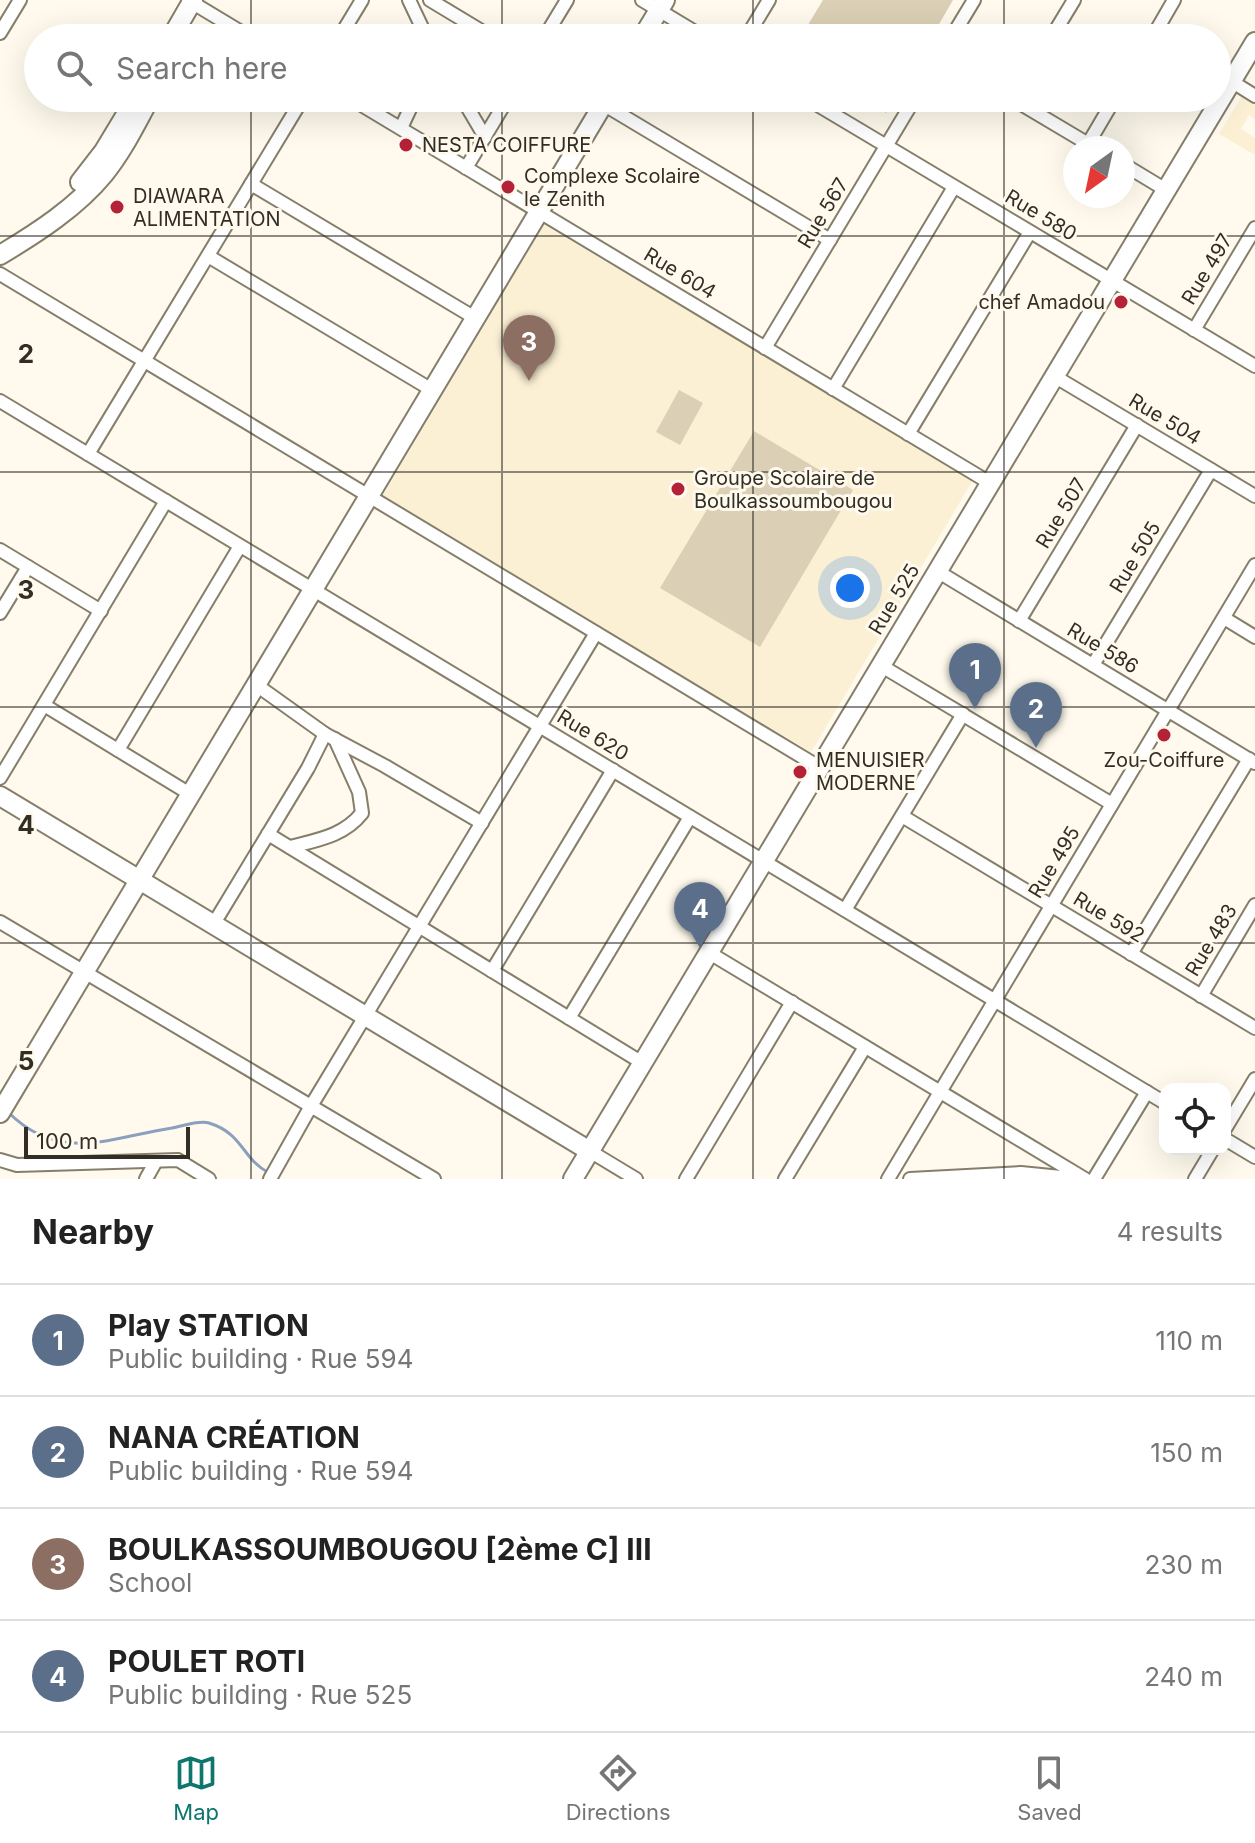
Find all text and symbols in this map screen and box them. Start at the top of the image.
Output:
search box [24,24,1231,112]
icon: search [52,46,96,90]
text: Search here [116,50,288,86]
place label: NESTA COIFFURE [422,133,591,157]
marker: NESTA COIFFURE [397,136,415,154]
north arrow [1063,136,1135,208]
place label: Complexe Scolaire le Zenith [524,164,700,211]
street label: Rue 567 [793,173,853,253]
marker: Complexe Scolaire le Zenith [499,178,517,196]
place label: DIAWARA ALIMENTATION [133,184,281,231]
street label: Rue 580 [1001,184,1081,246]
marker: DIAWARA ALIMENTATION [108,198,126,216]
street label: Rue 497 [1177,229,1237,309]
street label: Rue 604 [640,242,720,304]
place label: chef Amadou [978,290,1105,314]
marker: chef Amadou [1112,293,1130,311]
pin: 3 [503,315,555,381]
text: 2 [18,338,34,369]
street label: Rue 504 [1125,388,1205,450]
place label: Groupe Scolaire de Boulkassoumbougou [694,466,893,513]
street label: Rue 507 [1031,474,1091,552]
marker: Groupe Scolaire de Boulkassoumbougou [669,480,687,498]
street label: Rue 505 [1104,517,1166,597]
street label: Rue 525 [863,559,925,639]
your location [830,568,870,608]
text: 3 [18,574,34,605]
street label: Rue 586 [1063,617,1143,679]
pin: 1 [949,643,1001,709]
pin: 2 [1010,682,1062,748]
street label: Rue 620 [553,704,633,766]
marker: Zou-Coiffure [1155,726,1173,744]
place label: MENUISIER MODERNE [816,748,925,795]
place label: Zou-Coiffure [1104,748,1224,772]
marker: MENUISIER MODERNE [791,763,809,781]
text: 4 [17,809,35,840]
street label: Rue 495 [1023,822,1085,902]
pin: 4 [674,882,726,948]
street label: Rue 592 [1069,886,1149,948]
street label: Rue 483 [1180,900,1242,980]
text: 5 [18,1045,34,1076]
map controls [1159,1083,1231,1155]
button: locate [1159,1083,1231,1155]
scale bar [24,1123,190,1159]
text: 100 m [36,1128,98,1154]
text: Nearby [32,1211,154,1252]
text: 4 results [1117,1216,1223,1247]
text: Play STATION [108,1307,309,1343]
text: 1 [52,1325,64,1356]
text: 110 m [1155,1325,1223,1356]
text: Public building · Rue 594 [108,1343,414,1374]
text: NANA CRÉATION [108,1419,360,1455]
text: 2 [50,1437,66,1468]
text: 150 m [1150,1437,1223,1468]
text: Public building · Rue 594 [108,1455,414,1486]
text: BOULKASSOUMBOUGOU [2ème C] III [108,1531,652,1567]
text: 3 [50,1549,66,1580]
text: 230 m [1145,1549,1223,1580]
text: School [108,1567,192,1598]
text: POULET ROTI [108,1643,305,1679]
text: 4 [49,1661,67,1692]
text: 240 m [1144,1661,1223,1692]
text: Public building · Rue 525 [108,1679,412,1710]
tab: Map [173,1751,219,1825]
tab: Directions [566,1751,671,1825]
tab: Saved [1017,1751,1082,1825]

